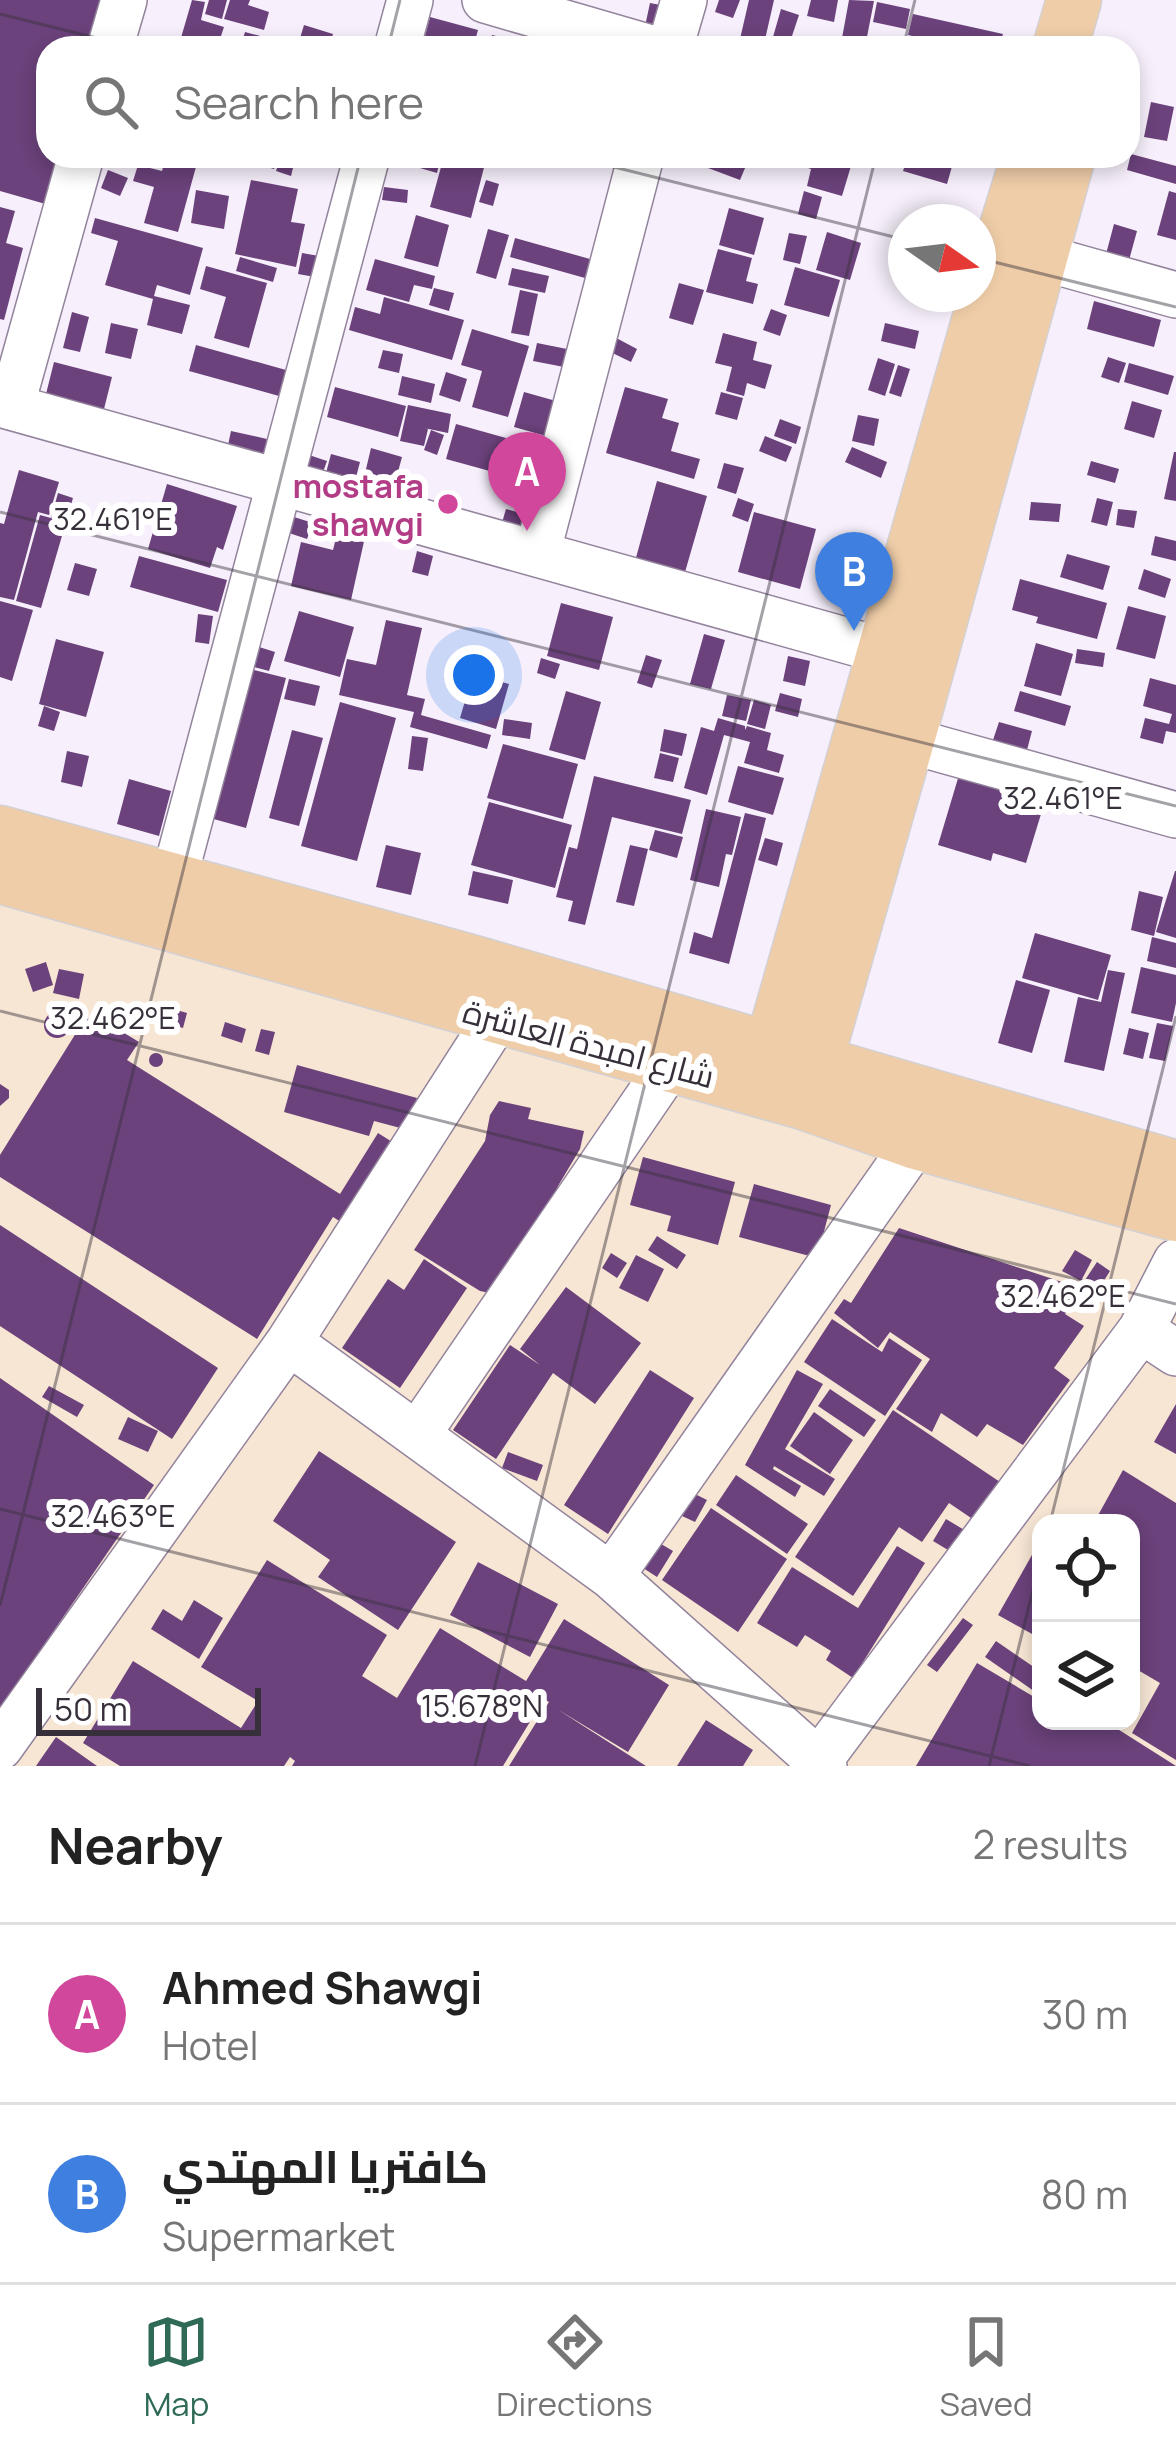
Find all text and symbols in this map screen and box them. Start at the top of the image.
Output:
search box [36,36,1140,168]
icon: search [78,69,144,135]
text: Search here [174,71,424,133]
north arrow [888,204,996,312]
pin: A [488,432,566,531]
place label: mostafa shawgi [292,463,424,546]
marker: mostafa shawgi [435,491,461,517]
text: 32.461°E [53,498,173,539]
pin: B [815,532,893,631]
your location [444,645,504,705]
text: 32.461°E [1003,777,1123,818]
street label: شارع امبدة العاشرة [458,988,720,1099]
text: 32.462°E [50,997,176,1038]
text: 32.462°E [1000,1275,1126,1316]
text: 32.463°E [51,1495,175,1536]
map controls [1032,1514,1140,1730]
button: locate [1032,1514,1140,1622]
button: layers [1032,1622,1140,1730]
scale bar [36,1682,261,1735]
text: 15.678°N [421,1685,543,1726]
text: 50 m [54,1686,128,1731]
text: Nearby [48,1810,223,1879]
text: 2 results [973,1817,1128,1871]
text: Ahmed Shawgi [162,1956,483,2018]
text: A [74,1987,100,2041]
text: 30 m [1042,1987,1128,2041]
text: Hotel [162,2018,259,2072]
text: كافتريا المهتدي [162,2135,488,2197]
text: B [75,2167,99,2221]
text: 80 m [1041,2167,1128,2221]
text: Supermarket [162,2209,395,2263]
tab: Map [143,2309,209,2426]
tab: Directions [496,2309,653,2426]
tab: Saved [940,2309,1033,2426]

